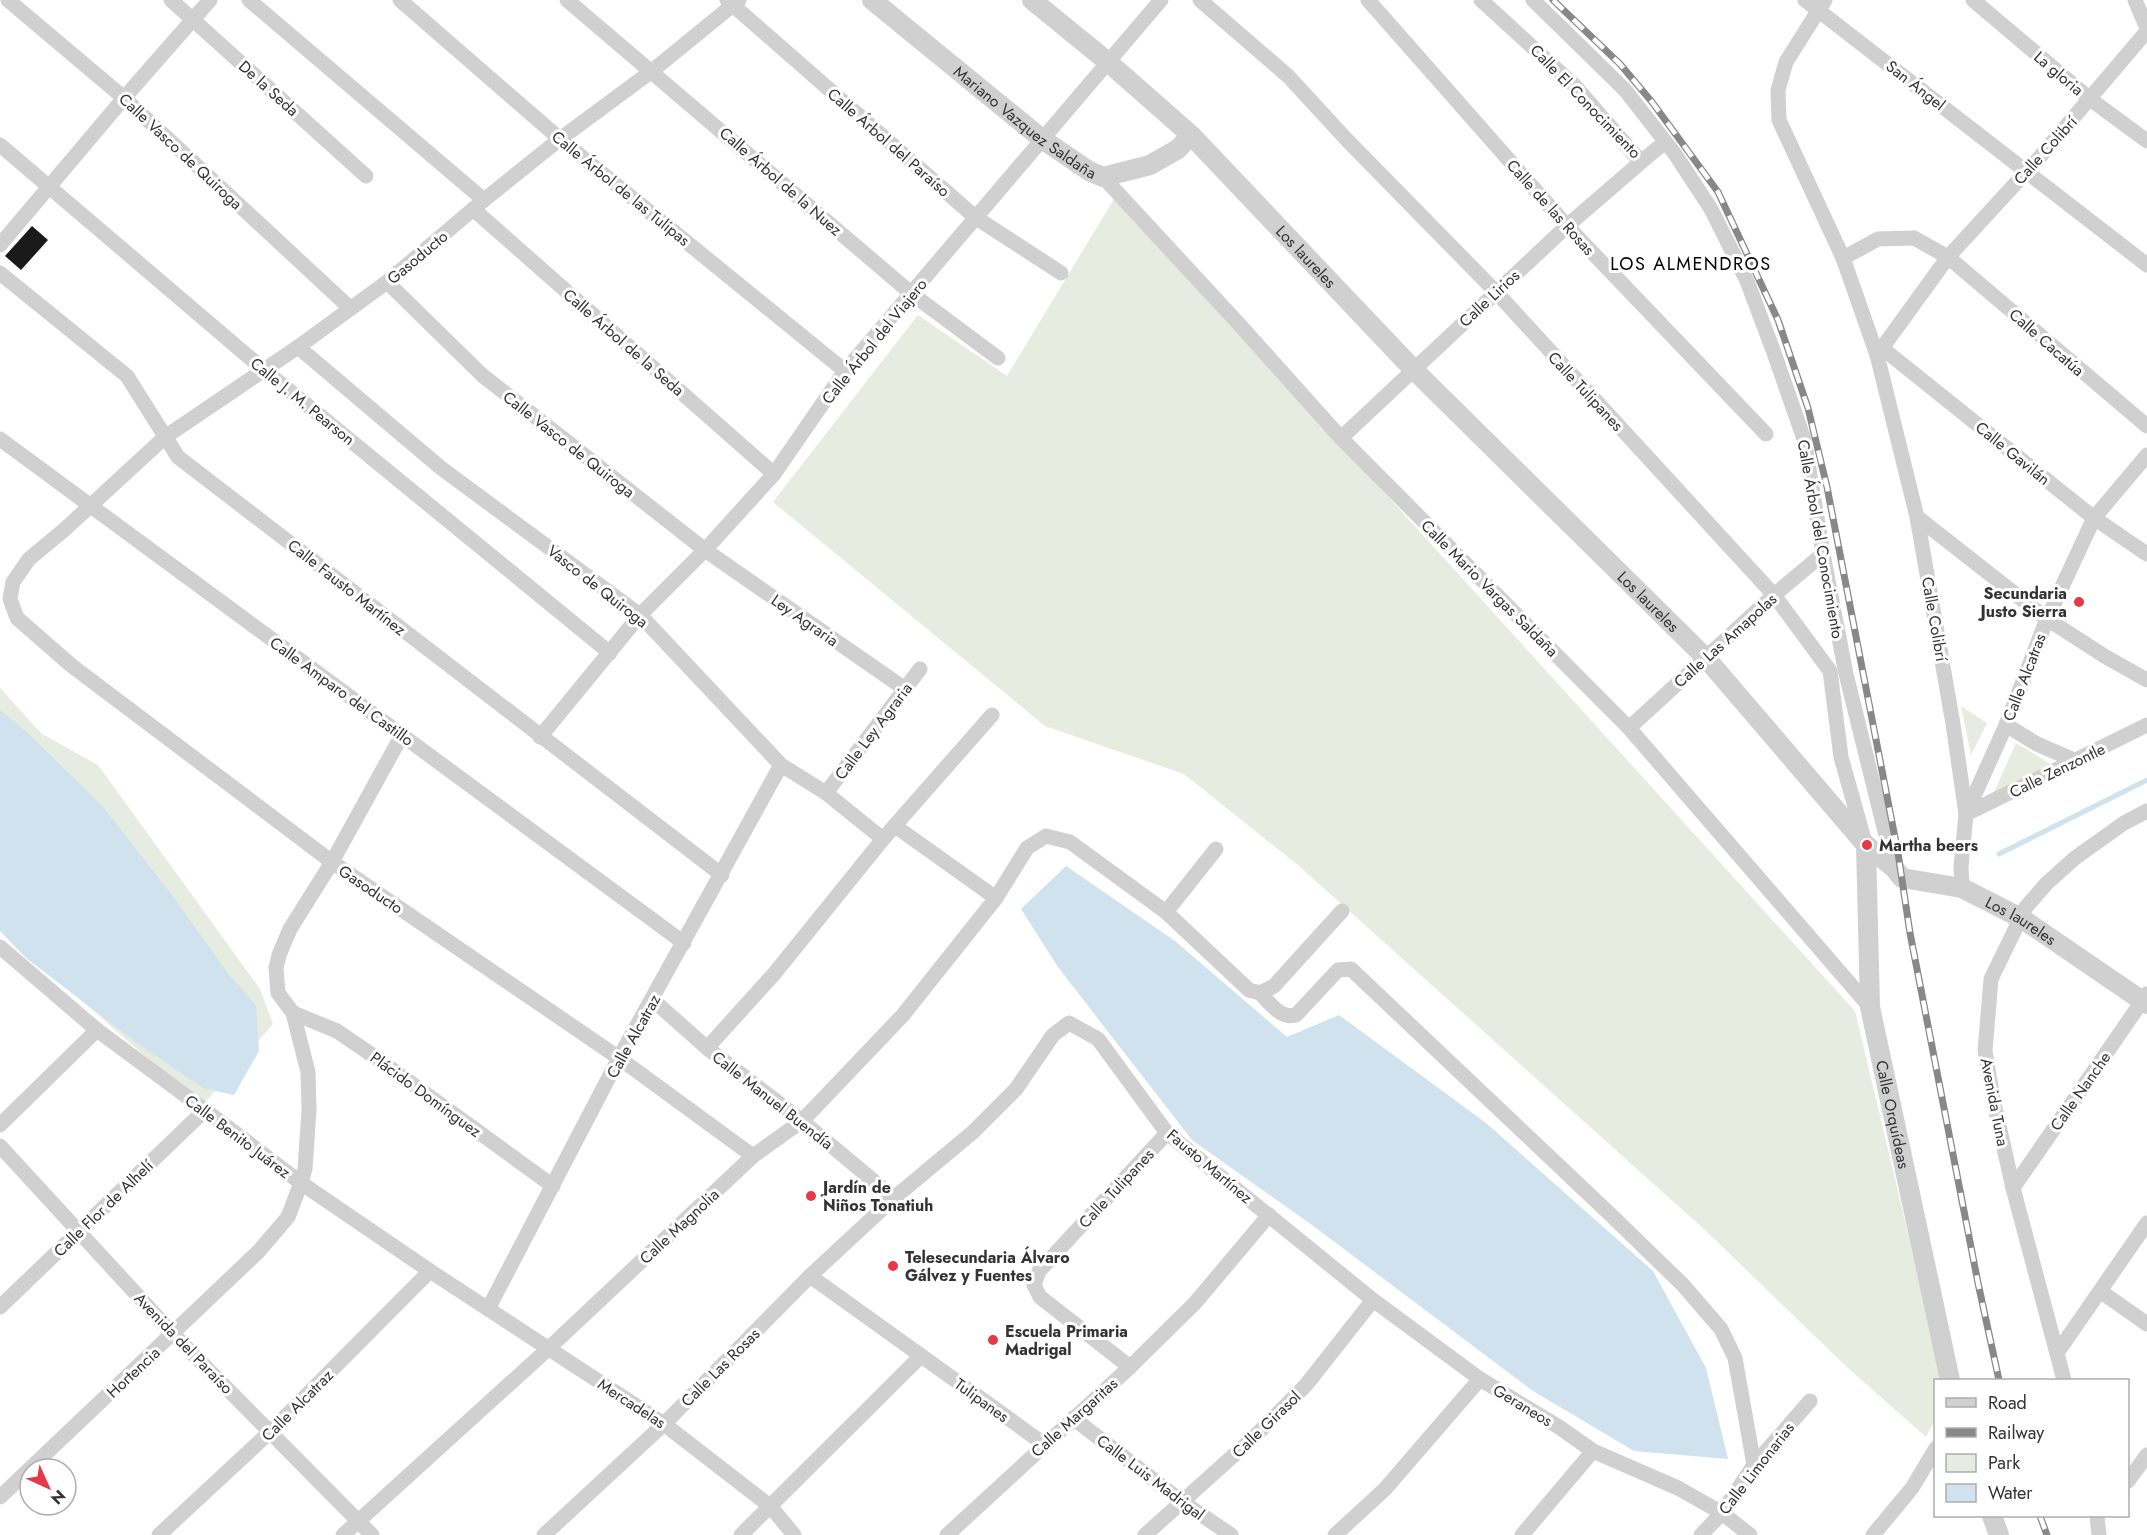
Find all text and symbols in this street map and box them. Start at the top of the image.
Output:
street label: Calle El Conocimiento [1525,39,1646,164]
street label: La gloria [2029,46,2089,101]
street label: De la Seda [234,55,304,122]
street label: San Ángel [1881,55,1950,116]
street label: Mariano Vazquez Saldaña [949,60,1100,185]
street label: Calle Árbol del Paraíso [822,83,955,202]
street label: Calle Vasco de Quiroga [114,88,248,215]
street label: Calle Colibrí [2008,110,2083,190]
street label: Calle Árbol de la Nuez [714,122,848,242]
street label: Calle Árbol de las Tulipas [547,125,695,251]
street label: Calle de las Rosas [1501,154,1600,260]
street label: Los laureles [1270,220,1341,293]
street label: Gasoducto [382,225,453,290]
district label: LOS ALMENDROS [1610,251,1772,277]
street label: Calle Lirios [1454,264,1525,332]
street label: Calle Árbol del Viajero [816,273,933,409]
street label: Calle Árbol de la Seda [558,283,689,401]
street label: Calle Cacatúa [2004,303,2089,382]
street label: Calle Tulipanes [1543,346,1629,436]
street label: Calle J. M. Pearson [246,352,360,451]
street label: Calle Vasco de Quiroga [498,386,639,503]
street label: Calle Gavilán [1970,416,2055,491]
street label: Calle Árbol del Conocimiento [1792,438,1849,641]
street label: Calle Mario Vargas Saldaña [1416,514,1564,662]
street label: Calle Fausto Martínez [283,534,411,641]
street label: Vasco de Quiroga [542,540,653,633]
street label: Los laureles [1612,566,1684,638]
street label: Calle Colibrí [1916,575,1953,664]
place label: Secundaria Justo Sierra [1978,582,2067,623]
street label: Calle Las Amapolas [1669,588,1782,693]
street label: Ley Agraria [766,589,843,652]
marker: Secundaria Justo Sierra [2072,595,2086,609]
street label: Calle Alcatras [1997,630,2052,724]
street label: Calle Amparo del Castillo [265,631,419,752]
street label: Calle Ley Agraria [829,678,918,785]
street label: Calle Zenzontle [2005,737,2109,804]
place label: Martha beers [1879,834,1978,857]
marker: Martha beers [1860,838,1874,852]
street label: Gasoducto [334,859,408,920]
street label: Los laureles [1981,891,2061,951]
street label: Calle Alcatraz [601,989,666,1083]
street label: Plácido Domínguez [365,1046,486,1143]
street label: Calle Manuel Buendía [707,1046,838,1155]
street label: Calle Nanche [2045,1047,2116,1135]
street label: Avenida Tuna [1975,1056,2014,1148]
street label: Calle Orquídeas [1870,1058,1915,1171]
street label: Calle Benito Juárez [180,1089,296,1184]
street label: Fausto Martínez [1162,1124,1258,1209]
street label: Calle Tulipanes [1073,1143,1159,1233]
street label: Calle Flor de Alhelí [48,1154,159,1262]
place label: Jardín de Niños Tonatiuh [820,1176,933,1217]
street label: Calle Magnolia [634,1183,724,1269]
marker: Jardín de Niños Tonatiuh [804,1189,818,1203]
place label: Telesecundaria Álvaro Gálvez y Fuentes [905,1246,1070,1287]
marker: Telesecundaria Álvaro Gálvez y Fuentes [886,1259,900,1273]
street label: Avenida del Paraíso [129,1287,238,1399]
place label: Escuela Primaria Madrigal [1005,1320,1128,1361]
street label: Calle Las Rosas [676,1323,765,1412]
marker: Escuela Primaria Madrigal [986,1333,1000,1347]
street label: Hortencia [101,1342,165,1403]
street label: Calle Alcatraz [256,1364,339,1446]
street label: Calle Margaritas [1026,1372,1123,1463]
street label: Mercadelas [593,1373,670,1434]
street label: Tulipanes [950,1373,1014,1428]
street label: Geraneos [1489,1379,1557,1432]
legend [1934,1379,2129,1517]
street label: Calle Girasol [1227,1386,1306,1463]
text: Road [1988,1390,2027,1416]
street label: Calle Limonarias [1713,1417,1800,1519]
text: Railway [1988,1420,2044,1446]
street label: Calle Luis Madrigal [1092,1429,1209,1526]
text: Park [1988,1450,2020,1476]
north arrow [18,1457,78,1517]
text: Water [1988,1480,2033,1506]
text: N [46,1485,71,1510]

